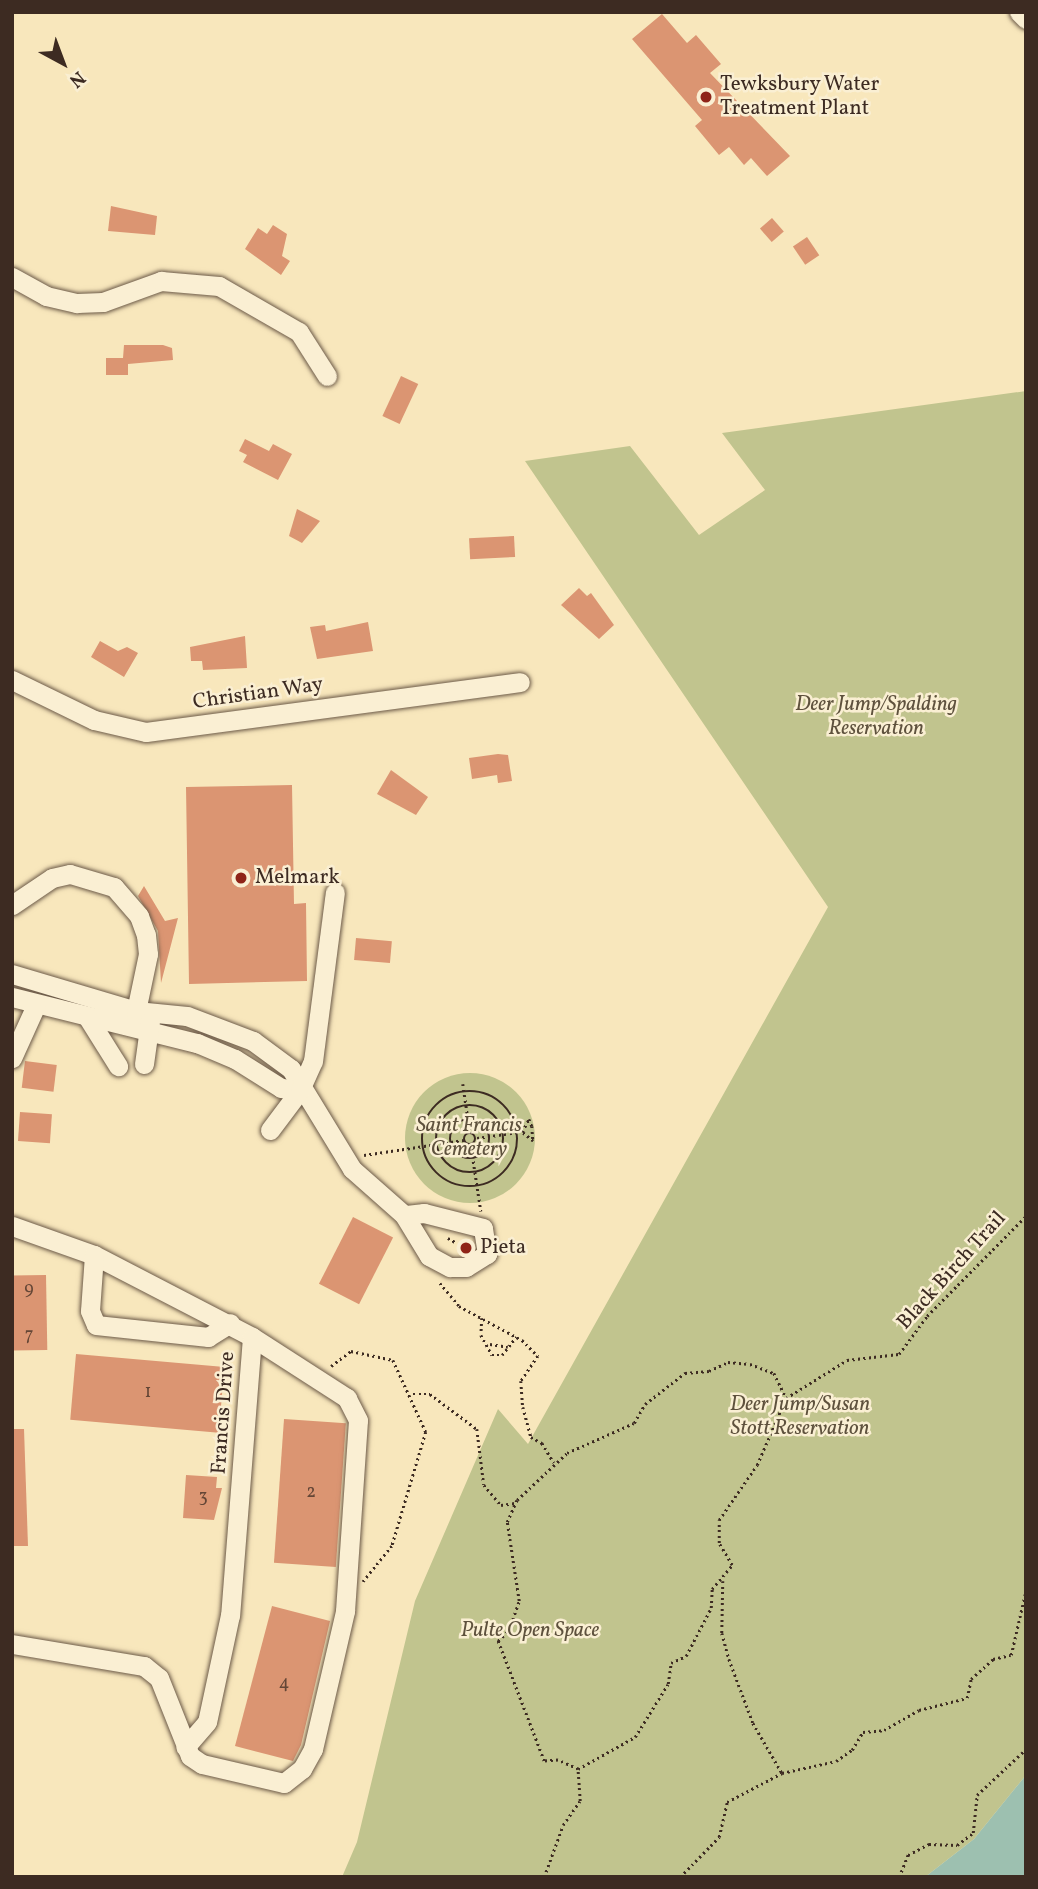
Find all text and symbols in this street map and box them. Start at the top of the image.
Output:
north arrow [28,28,98,98]
text: N [63,65,91,93]
place label: Tewksbury Water Treatment Plant [720,72,881,122]
marker: Tewksbury Water Treatment Plant [698,89,714,105]
street label: Christian Way [191,672,325,716]
park label: Deer Jump/Spalding Reservation [795,692,957,742]
place label: Melmark [255,865,340,891]
marker: Melmark [233,870,249,886]
park label: Saint Francis Cemetery [416,1113,522,1163]
street label: Black Birch Trail [892,1206,1012,1336]
place label: Pieta [480,1235,526,1261]
marker: Pieta [458,1240,474,1256]
house number: 9 [24,1279,34,1301]
house number: 7 [25,1325,33,1347]
street label: Francis Drive [207,1351,241,1475]
house number: 1 [145,1382,151,1404]
park label: Deer Jump/Susan Stott Reservation [730,1392,870,1442]
house number: 2 [306,1482,316,1504]
house number: 3 [198,1487,208,1509]
park label: Pulte Open Space [461,1618,599,1644]
house number: 4 [279,1673,289,1695]

